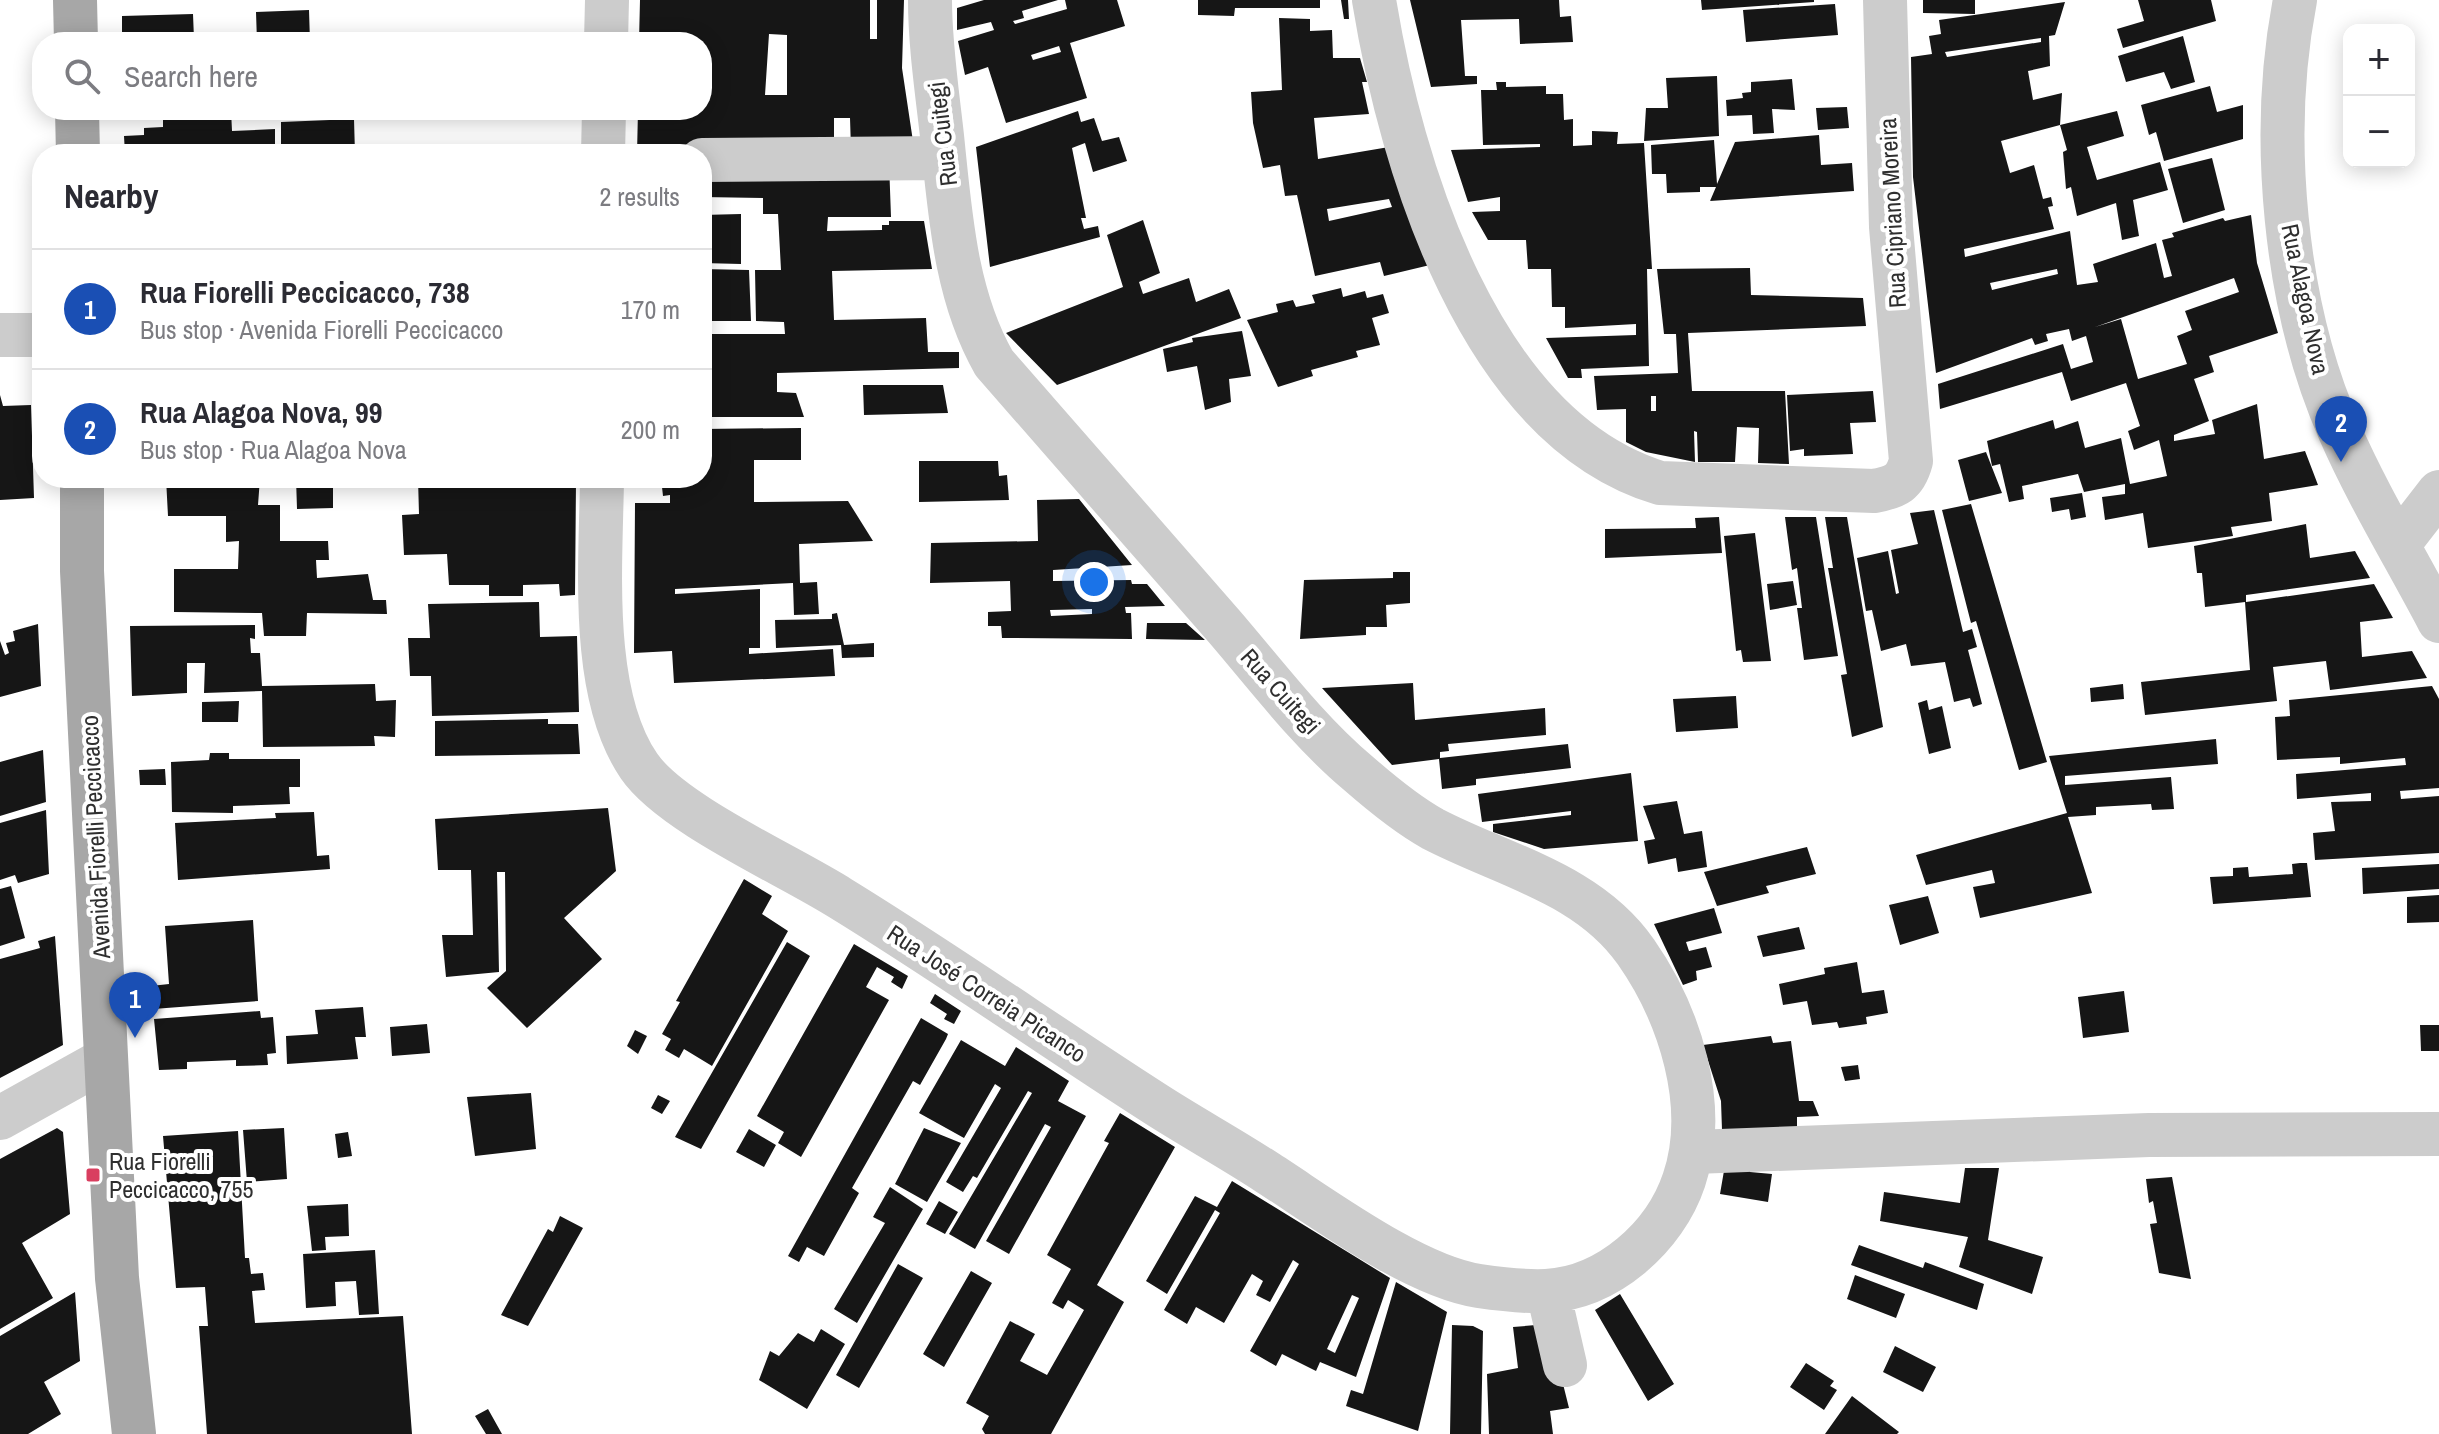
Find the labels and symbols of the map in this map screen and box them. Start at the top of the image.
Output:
street label: Rua Cuitegi [920,80,964,188]
street label: Rua Cipriano Moreira [1871,117,1913,309]
street label: Rua Alagoa Nova [2274,221,2338,377]
pin: 2 [2315,396,2367,462]
your location [1074,562,1114,602]
street label: Rua Cuitegi [1234,641,1328,741]
street label: Avenida Fiorelli Peccicacco [73,715,117,960]
street label: Rua José Correia Picanco [881,917,1093,1069]
pin: 1 [109,972,161,1038]
place label: Rua Fiorelli Peccicacco, 755 [109,1145,253,1205]
marker: Rua Fiorelli Peccicacco, 755 [84,1166,102,1184]

